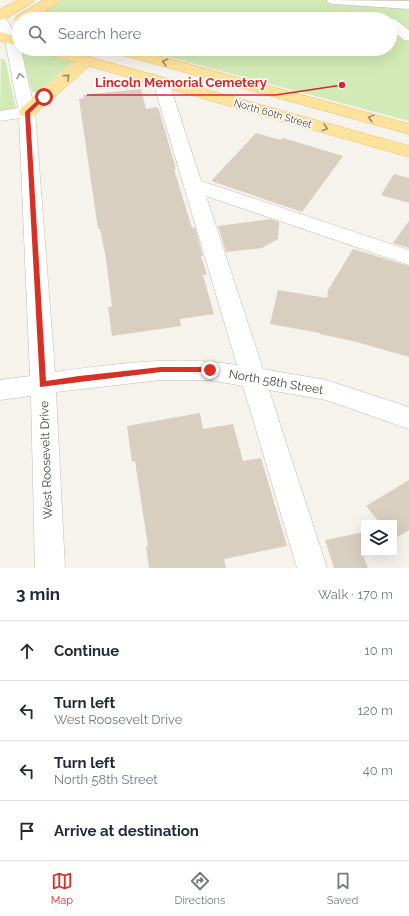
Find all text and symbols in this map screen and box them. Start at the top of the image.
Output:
search box [12,12,397,56]
icon: search [26,23,48,45]
text: Search here [58,25,141,43]
one-way arrow [162,58,169,67]
callout: Lincoln Memorial Cemetery [87,70,276,95]
one-way arrow [16,73,24,79]
one-way arrow [62,74,69,81]
text: Lincoln Memorial Cemetery [95,75,267,90]
route start [35,88,53,106]
street label: North 60th Street [233,97,314,130]
one-way arrow [368,115,375,123]
one-way arrow [322,123,329,132]
route end [201,361,219,379]
street label: North 58th Street [228,367,324,397]
street label: West Roosevelt Drive [37,401,55,519]
map controls [361,520,397,556]
button: layers [361,520,397,556]
text: 3 min [16,584,60,604]
text: Walk · 170 m [318,587,393,602]
icon: ahead [16,640,38,662]
text: Continue [54,642,119,660]
text: 10 m [364,643,393,658]
text: Turn left [54,694,115,712]
icon: left [16,700,38,722]
text: 120 m [357,703,393,718]
text: West Roosevelt Drive [54,712,182,727]
text: Turn left [54,754,115,772]
icon: left [16,760,38,782]
text: 40 m [363,763,393,778]
text: North 58th Street [54,772,158,787]
icon: arrive [16,820,38,842]
text: Arrive at destination [54,822,199,840]
tab: Map [51,870,73,907]
tab: Directions [175,870,225,907]
tab: Saved [327,870,358,907]

